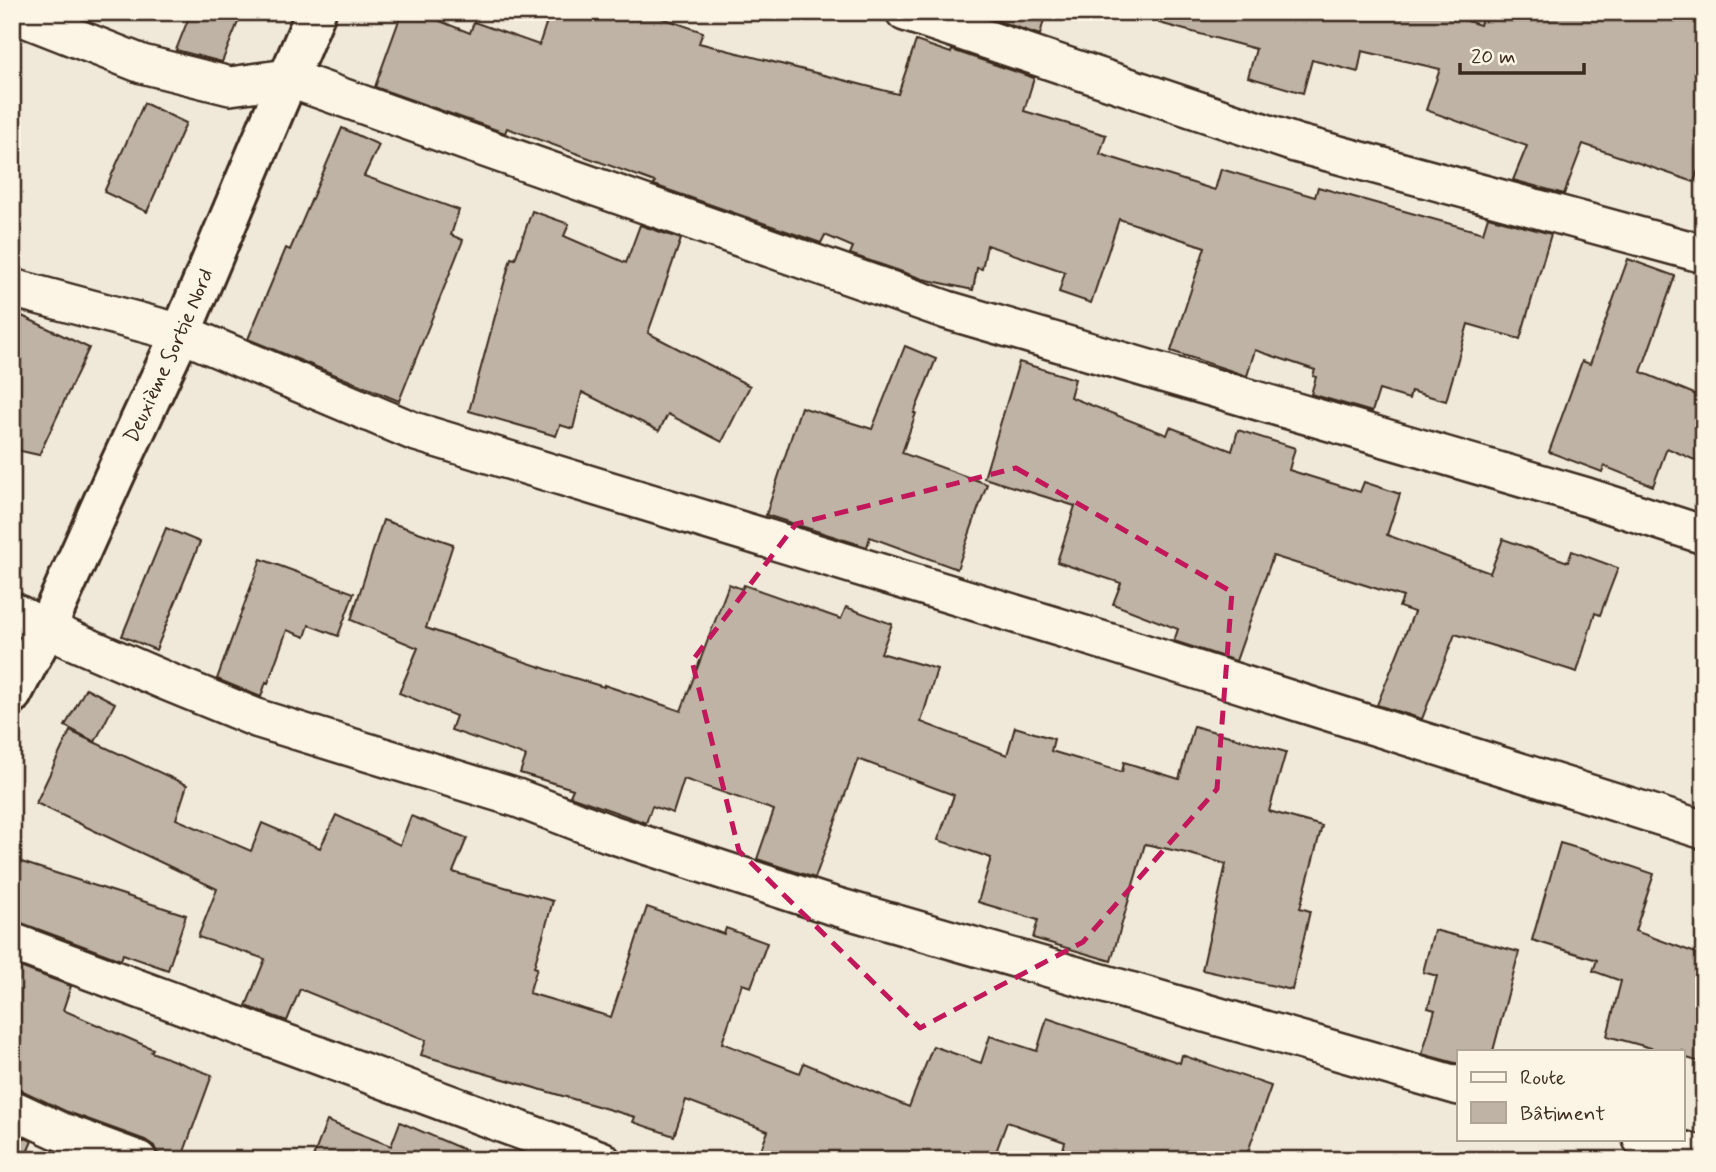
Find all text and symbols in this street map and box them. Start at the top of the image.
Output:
scale bar [1460,32,1585,76]
text: 20 m [1471,43,1516,71]
street label: Deuxième Sortie Nord [118,264,220,448]
legend [1457,1050,1684,1140]
text: Route [1520,1064,1566,1092]
text: Bâtiment [1520,1100,1605,1128]

